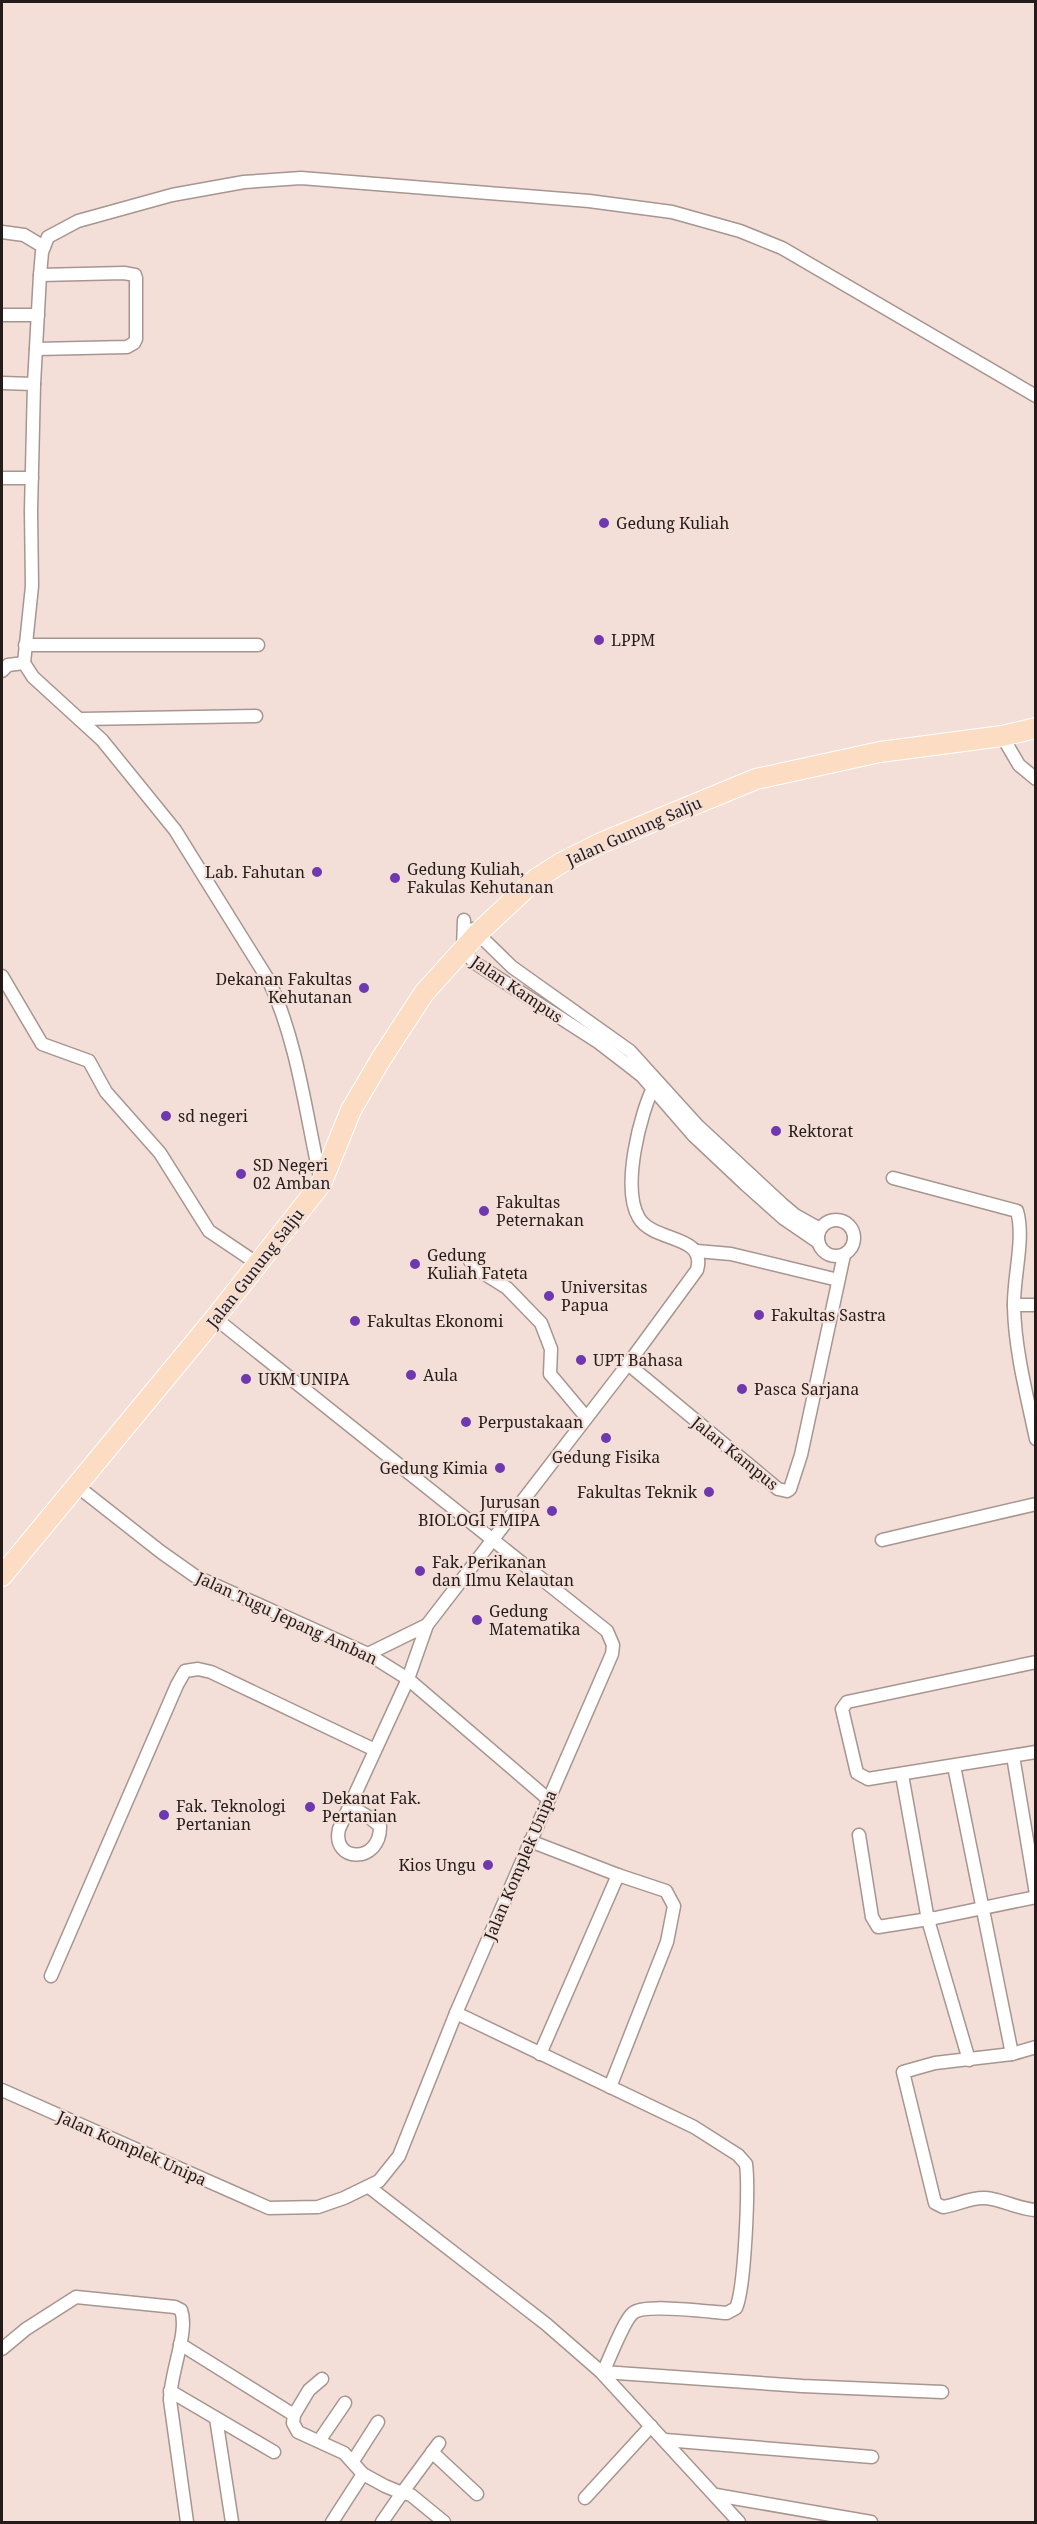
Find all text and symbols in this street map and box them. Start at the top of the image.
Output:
place label: Gedung Kuliah [616,512,729,534]
marker: Gedung Kuliah [597,516,611,530]
place label: LPPM [611,629,655,651]
marker: LPPM [592,633,606,647]
street label: Jalan Gunung Salju [562,791,705,871]
place label: Gedung Kuliah, Fakulas Kehutanan [407,858,554,898]
place label: Lab. Fahutan [205,861,305,883]
marker: Lab. Fahutan [310,865,324,879]
marker: Gedung Kuliah, Fakulas Kehutanan [388,871,402,885]
street label: Jalan Kampus [466,950,567,1028]
place label: Dekanan Fakultas Kehutanan [215,968,352,1008]
marker: Dekanan Fakultas Kehutanan [357,981,371,995]
place label: sd negeri [178,1105,248,1127]
marker: sd negeri [159,1109,173,1123]
place label: Rektorat [788,1120,854,1142]
marker: Rektorat [769,1124,783,1138]
place label: SD Negeri 02 Amban [253,1154,331,1194]
marker: SD Negeri 02 Amban [234,1167,248,1181]
place label: Fakultas Peternakan [496,1191,584,1231]
street label: Jalan Gunung Salju [201,1204,309,1333]
marker: Fakultas Peternakan [477,1204,491,1218]
place label: Gedung Kuliah Fateta [427,1244,528,1284]
marker: Gedung Kuliah Fateta [408,1257,422,1271]
place label: Universitas Papua [561,1276,647,1316]
marker: Universitas Papua [542,1289,556,1303]
place label: Fakultas Sastra [771,1304,886,1326]
marker: Fakultas Sastra [752,1308,766,1322]
place label: Fakultas Ekonomi [367,1310,503,1332]
marker: Fakultas Ekonomi [348,1314,362,1328]
place label: UPT Bahasa [593,1349,683,1371]
marker: UPT Bahasa [574,1353,588,1367]
place label: Aula [423,1364,458,1386]
place label: UKM UNIPA [258,1368,350,1390]
marker: Aula [404,1368,418,1382]
marker: UKM UNIPA [239,1372,253,1386]
place label: Pasca Sarjana [754,1378,859,1400]
marker: Pasca Sarjana [735,1382,749,1396]
place label: Perpustakaan [478,1411,583,1433]
street label: Jalan Kampus [686,1411,783,1495]
marker: Perpustakaan [459,1415,473,1429]
marker: Gedung Fisika [599,1431,613,1445]
place label: Gedung Fisika [552,1446,660,1468]
place label: Gedung Kimia [379,1457,488,1479]
marker: Gedung Kimia [493,1461,507,1475]
place label: Fakultas Teknik [577,1481,698,1503]
marker: Fakultas Teknik [702,1485,716,1499]
place label: Jurusan BIOLOGI FMIPA [418,1491,541,1531]
marker: Jurusan BIOLOGI FMIPA [545,1504,559,1518]
place label: Fak. Perikanan dan Ilmu Kelautan [432,1551,574,1591]
marker: Fak. Perikanan dan Ilmu Kelautan [413,1564,427,1578]
street label: Jalan Tugu Jepang Amban [192,1566,381,1670]
place label: Gedung Matematika [489,1600,580,1640]
marker: Gedung Matematika [470,1613,484,1627]
place label: Dekanat Fak. Pertanian [322,1787,421,1827]
street label: Jalan Komplek Unipa [478,1787,562,1944]
place label: Fak. Teknologi Pertanian [176,1795,286,1835]
marker: Dekanat Fak. Pertanian [303,1800,317,1814]
marker: Fak. Teknologi Pertanian [157,1808,171,1822]
place label: Kios Ungu [399,1854,476,1876]
marker: Kios Ungu [481,1858,495,1872]
street label: Jalan Komplek Unipa [53,2105,210,2191]

